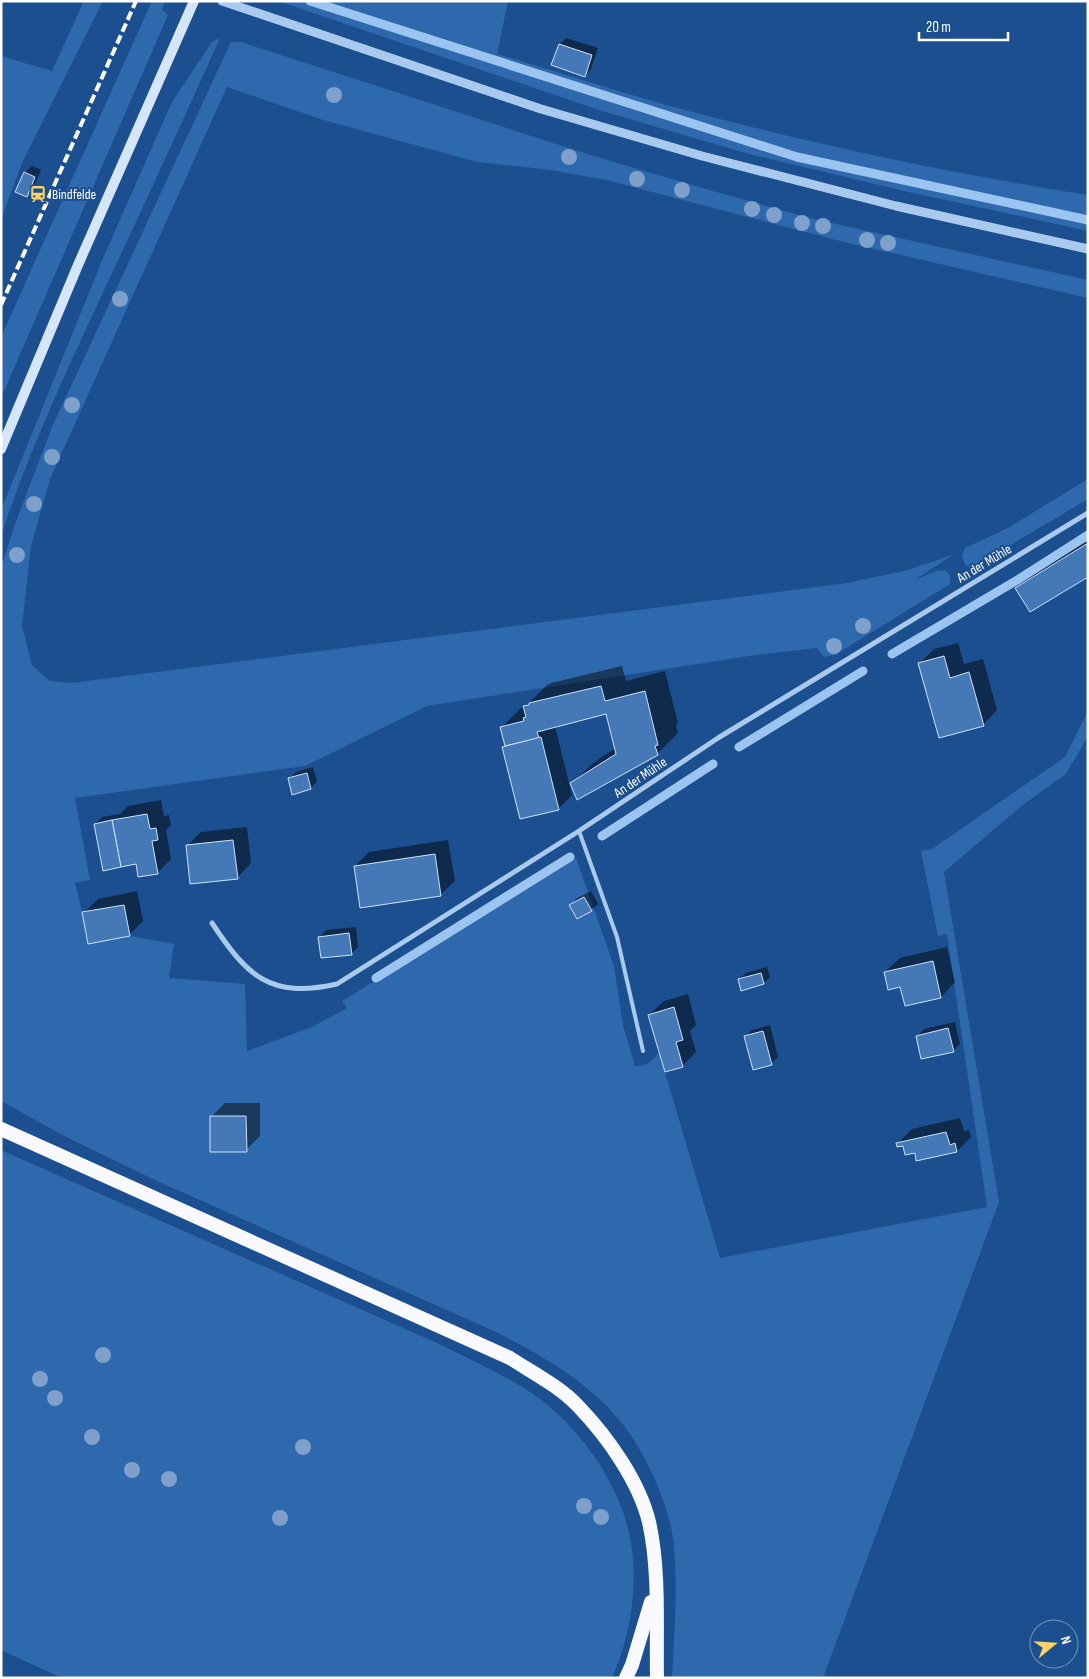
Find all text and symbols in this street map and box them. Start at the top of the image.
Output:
scale bar [919,10,1008,42]
text: 20 m [926,18,951,37]
station icon: Bindfelde [28,184,48,204]
place label: Bindfelde [52,186,96,203]
street label: An der Mühle [953,541,1015,587]
street label: An der Mühle [610,753,670,802]
north arrow [1029,1619,1079,1669]
text: N [1057,1634,1075,1646]

